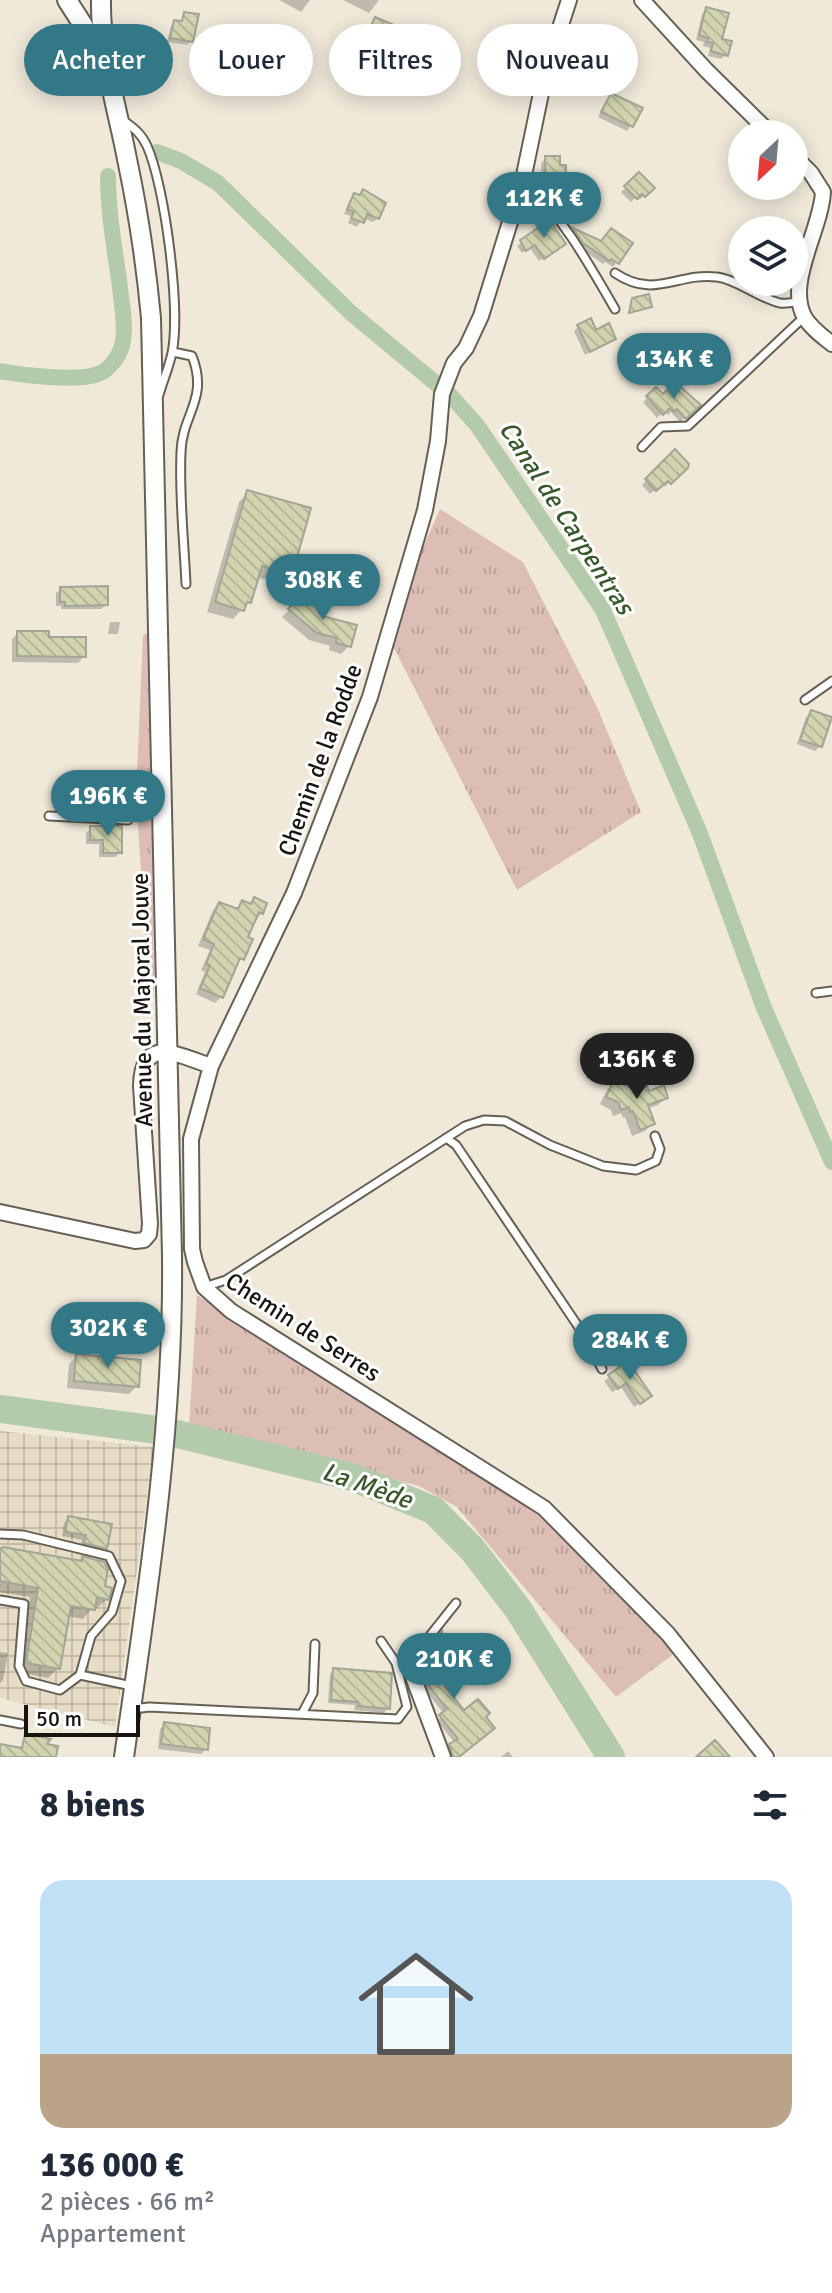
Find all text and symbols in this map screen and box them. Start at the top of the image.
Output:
chip: Acheter [24,24,173,96]
chip: Louer [189,24,313,96]
chip: Filtres [329,24,461,96]
chip: Nouveau [477,24,638,96]
north arrow [728,120,808,200]
map controls [728,120,808,296]
pin: 112K € [479,172,609,240]
text: 112K € [505,182,583,214]
button: layers [728,216,808,296]
pin: 134K € [609,333,739,401]
text: 134K € [635,343,713,375]
water label: Canal de Carpentras [492,415,642,623]
pin: 308K € [258,554,388,622]
text: 308K € [284,564,362,596]
street label: Chemin de la Rodde [271,660,369,860]
pin: 196K € [43,770,173,838]
text: 196K € [69,780,147,812]
street label: Avenue du Majoral Jouve [125,873,159,1127]
pin: 136K € [572,1033,702,1101]
text: 136K € [598,1043,676,1075]
street label: Chemin de Serres [220,1266,386,1388]
pin: 302K € [43,1302,173,1370]
text: 302K € [69,1312,147,1344]
pin: 284K € [565,1314,695,1382]
text: 284K € [591,1324,669,1356]
water label: La Mède [318,1456,418,1517]
pin: 210K € [389,1633,519,1701]
text: 210K € [415,1643,493,1675]
scale bar [24,1701,140,1737]
text: 50 m [36,1705,82,1732]
icon: filters [748,1783,792,1827]
text: 8 biens [40,1784,145,1826]
icon: home [344,1932,488,2076]
text: 136 000 € [40,2144,183,2186]
text: 2 pièces · 66 m² [40,2186,215,2218]
text: Appartement [40,2218,186,2250]

